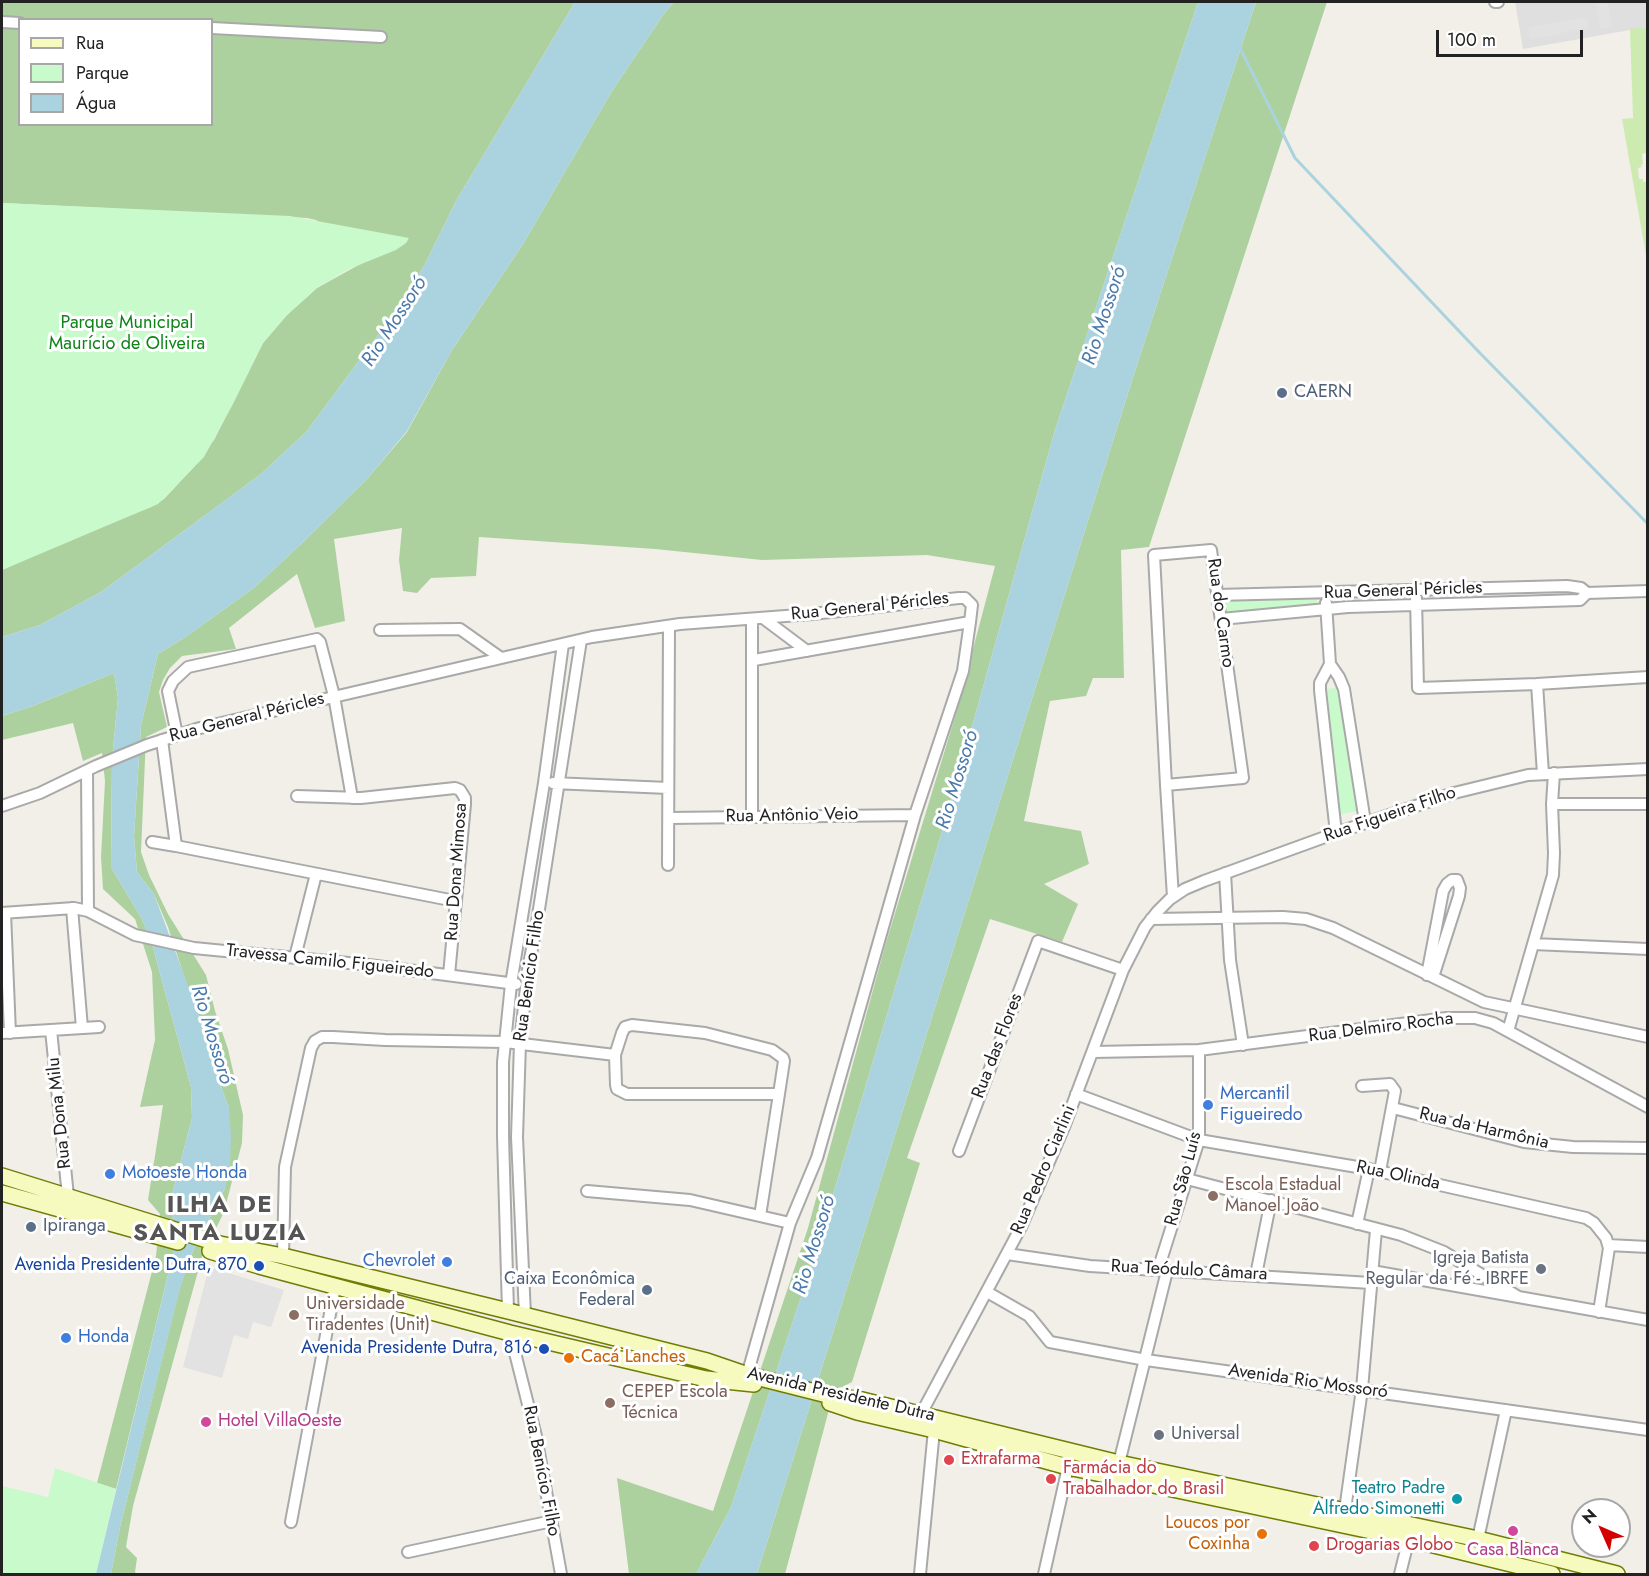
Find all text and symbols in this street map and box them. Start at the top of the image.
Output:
legend [18,18,213,126]
scale bar [1439,18,1586,56]
text: 100 m [1447,27,1496,53]
text: Rua [76,30,104,56]
text: Parque [76,60,129,86]
text: Água [76,90,116,116]
water label: Rio Mossoró [1078,264,1132,368]
water label: Rio Mossoró [357,273,433,371]
park label: Parque Municipal Maurício de Oliveira [49,313,205,356]
place label: CAERN [1294,382,1352,404]
marker: CAERN [1275,386,1289,400]
street label: Rua do Carmo [1202,557,1238,669]
street label: Rua General Péricles [1323,577,1483,605]
street label: Rua General Péricles [790,588,950,626]
street label: Rua General Péricles [167,688,327,748]
water label: Rio Mossoró [932,728,984,832]
street label: Rua Figueira Filho [1321,782,1459,848]
street label: Rua Dona Mimosa [441,802,473,942]
street label: Rua Antônio Veio [726,804,858,828]
street label: Rua Benício Filho [510,909,550,1043]
street label: Travessa Camilo Figueiredo [225,940,435,984]
water label: Rio Mossoró [185,983,237,1087]
street label: Rua das Flores [968,991,1028,1101]
street label: Rua Delmiro Rocha [1307,1008,1455,1048]
street label: Rua Dona Milu [43,1056,77,1170]
place label: Mercantil Figueiredo [1220,1084,1303,1126]
marker: Mercantil Figueiredo [1201,1098,1215,1112]
street label: Rua Pedro Ciarlini [1007,1102,1081,1238]
street label: Rua da Harmônia [1417,1104,1551,1154]
street label: Rua São Luís [1161,1130,1207,1228]
street label: Rua Olinda [1354,1157,1442,1195]
place label: Motoeste Honda [122,1163,247,1185]
marker: Motoeste Honda [103,1167,117,1181]
place label: Escola Estadual Manoel João [1225,1175,1341,1218]
marker: Escola Estadual Manoel João [1206,1189,1220,1203]
district label: ILHA DE SANTA LUZIA [133,1192,307,1248]
water label: Rio Mossoró [789,1193,841,1297]
place label: Ipiranga [43,1216,106,1238]
marker: Ipiranga [24,1220,38,1234]
place label: Igreja Batista Regular da Fé - IBRFE [1366,1248,1529,1290]
place label: Chevrolet [363,1251,435,1273]
place label: Avenida Presidente Dutra, 870 [14,1255,247,1277]
marker: Chevrolet [440,1255,454,1269]
street label: Rua Teódulo Câmara [1110,1256,1268,1286]
marker: Avenida Presidente Dutra, 870 [252,1259,266,1273]
marker: Igreja Batista Regular da Fé - IBRFE [1534,1262,1548,1276]
place label: Caixa Econômica Federal [504,1269,635,1312]
marker: Caixa Econômica Federal [640,1283,654,1297]
place label: Universidade Tiradentes (Unit) [306,1294,430,1336]
marker: Universidade Tiradentes (Unit) [287,1308,301,1322]
place label: Honda [78,1327,129,1349]
marker: Honda [59,1331,73,1345]
place label: Avenida Presidente Dutra, 816 [301,1338,532,1360]
marker: Avenida Presidente Dutra, 816 [537,1342,551,1356]
place label: Cacá Lanches [581,1347,686,1369]
marker: Cacá Lanches [562,1351,576,1365]
street label: Avenida Rio Mossoró [1227,1360,1389,1404]
street label: Avenida Presidente Dutra [745,1363,937,1427]
place label: CEPEP Escola Técnica [622,1382,728,1424]
marker: CEPEP Escola Técnica [603,1396,617,1410]
street label: Rua Benício Filho [518,1404,564,1538]
place label: Hotel VillaOeste [218,1411,342,1433]
marker: Hotel VillaOeste [199,1415,213,1429]
place label: Universal [1171,1424,1240,1446]
marker: Universal [1152,1428,1166,1442]
place label: Extrafarma [961,1449,1040,1471]
marker: Extrafarma [942,1453,956,1467]
place label: Farmácia do Trabalhador do Brasil [1063,1458,1224,1500]
marker: Farmácia do Trabalhador do Brasil [1044,1472,1058,1486]
place label: Teatro Padre Alfredo Simonetti [1313,1478,1445,1520]
marker: Teatro Padre Alfredo Simonetti [1450,1492,1464,1506]
north arrow [1571,1498,1631,1558]
text: N [1577,1504,1602,1529]
place label: Loucos por Coxinha [1165,1513,1250,1556]
marker: Casa Blanca [1506,1524,1520,1538]
marker: Loucos por Coxinha [1255,1527,1269,1541]
place label: Drogarias Globo [1326,1535,1453,1557]
marker: Drogarias Globo [1307,1539,1321,1553]
place label: Casa Blanca [1467,1540,1559,1562]

